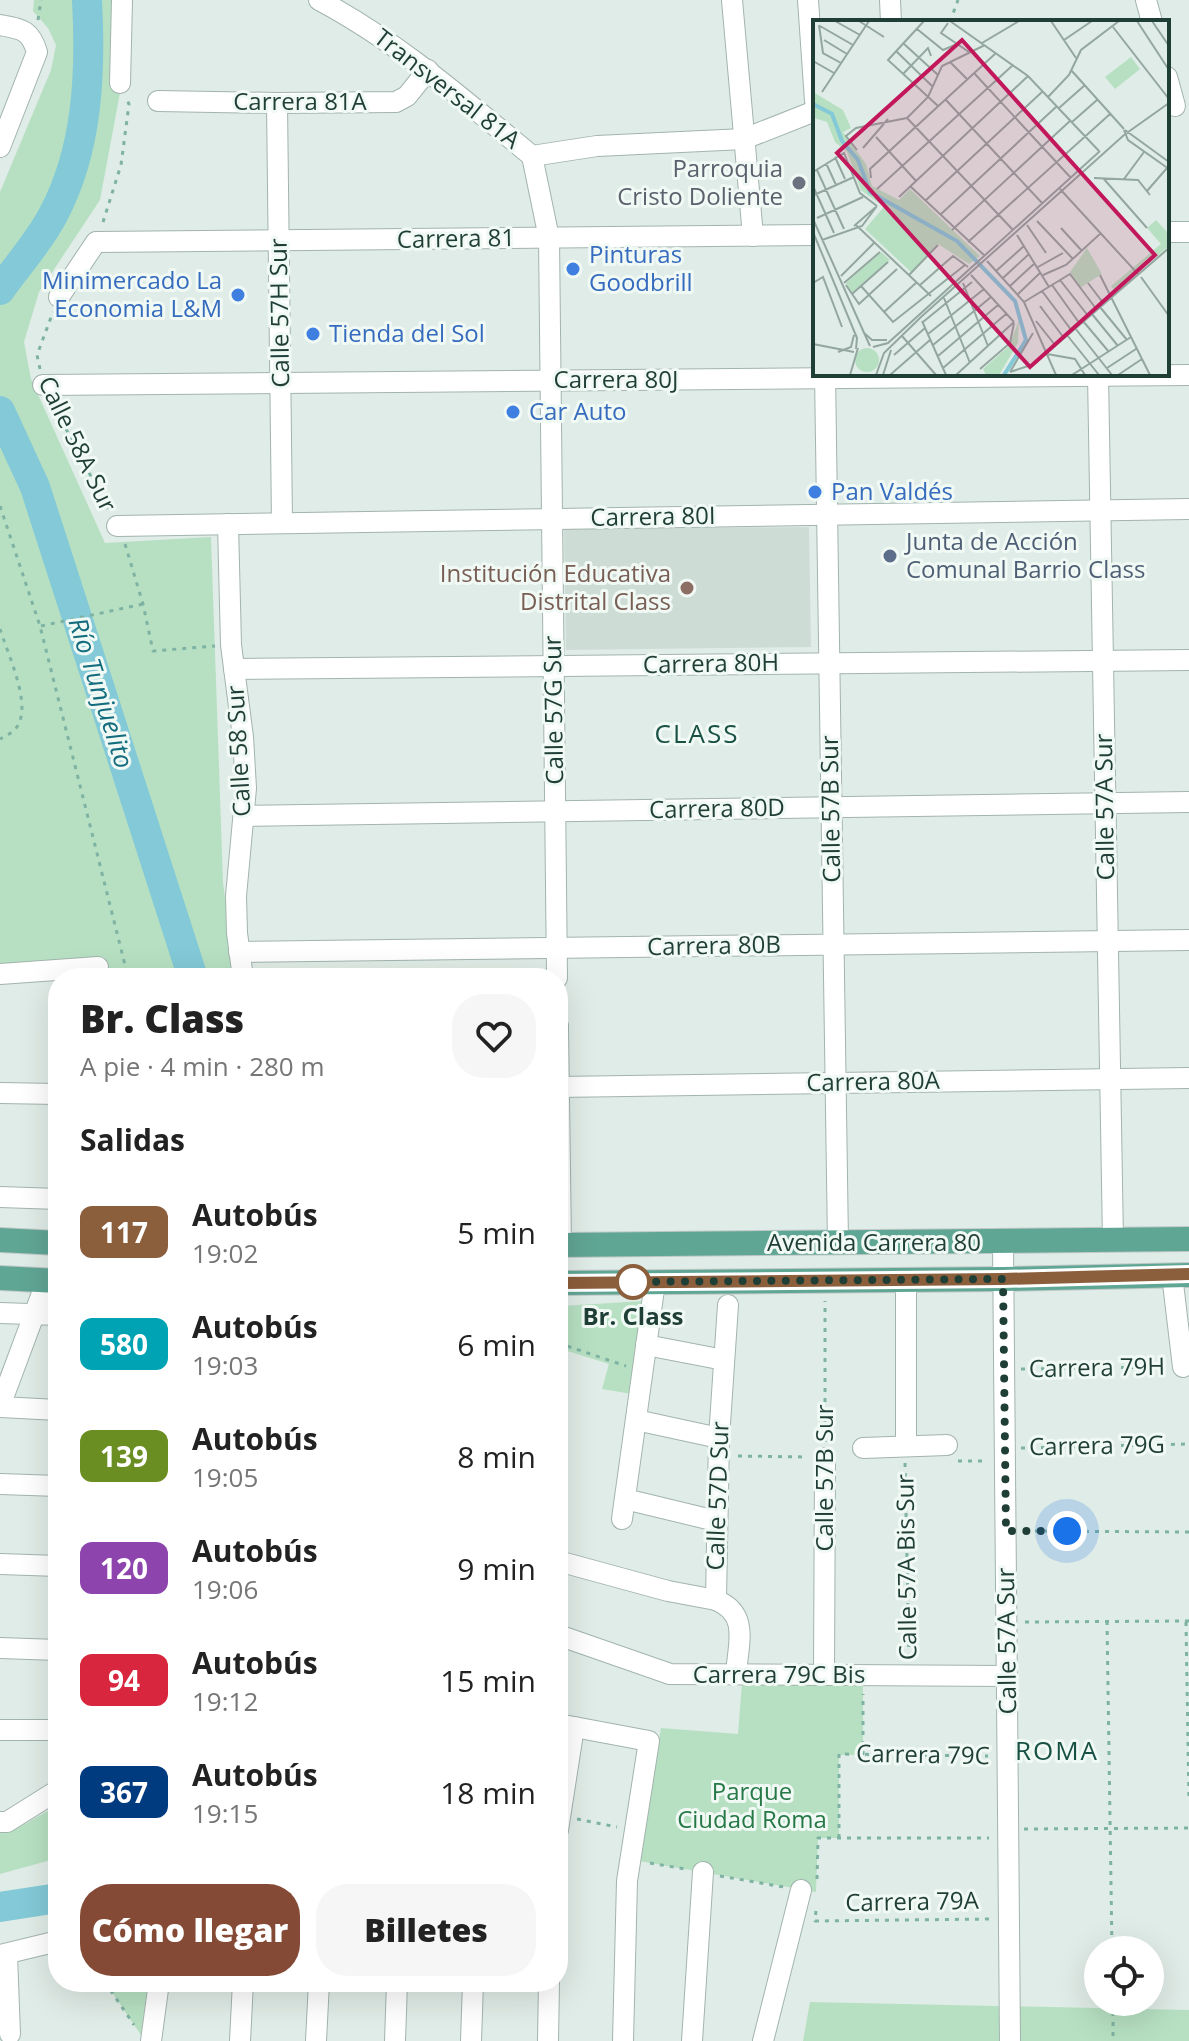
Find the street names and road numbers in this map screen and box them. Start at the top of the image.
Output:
street label: Transversal 81A [368,20,529,156]
street label: Carrera 81A [233,84,368,117]
street label: Carrera 81 [397,220,515,255]
street label: Calle 57H Sur [261,238,296,388]
street label: Carrera 80J [554,362,678,395]
street label: Calle 58A Sur [31,370,125,517]
street label: Carrera 80I [590,498,716,533]
street label: Calle 57G Sur [535,635,570,785]
street label: Carrera 80H [643,645,779,680]
street label: Calle 58 Sur [218,684,257,818]
street label: Calle 57A Sur [1086,733,1121,881]
street label: Calle 57B Sur [812,735,847,883]
street label: Carrera 80D [649,790,785,825]
street label: Carrera 80B [647,927,781,962]
street label: Carrera 80A [806,1063,941,1098]
street label: Avenida Carrera 80 [767,1225,981,1258]
street label: Carrera 79H [1029,1349,1165,1384]
street label: Calle 57B Sur [807,1404,840,1552]
street label: Calle 57D Sur [697,1421,736,1571]
street label: Carrera 79G [1029,1427,1165,1462]
street label: Calle 57A Bis Sur [887,1474,924,1660]
street label: Calle 57A Sur [988,1567,1023,1715]
street label: Carrera 79C Bis [693,1657,865,1690]
street label: Carrera 79C [856,1736,990,1771]
street label: Carrera 79A [845,1883,980,1918]

